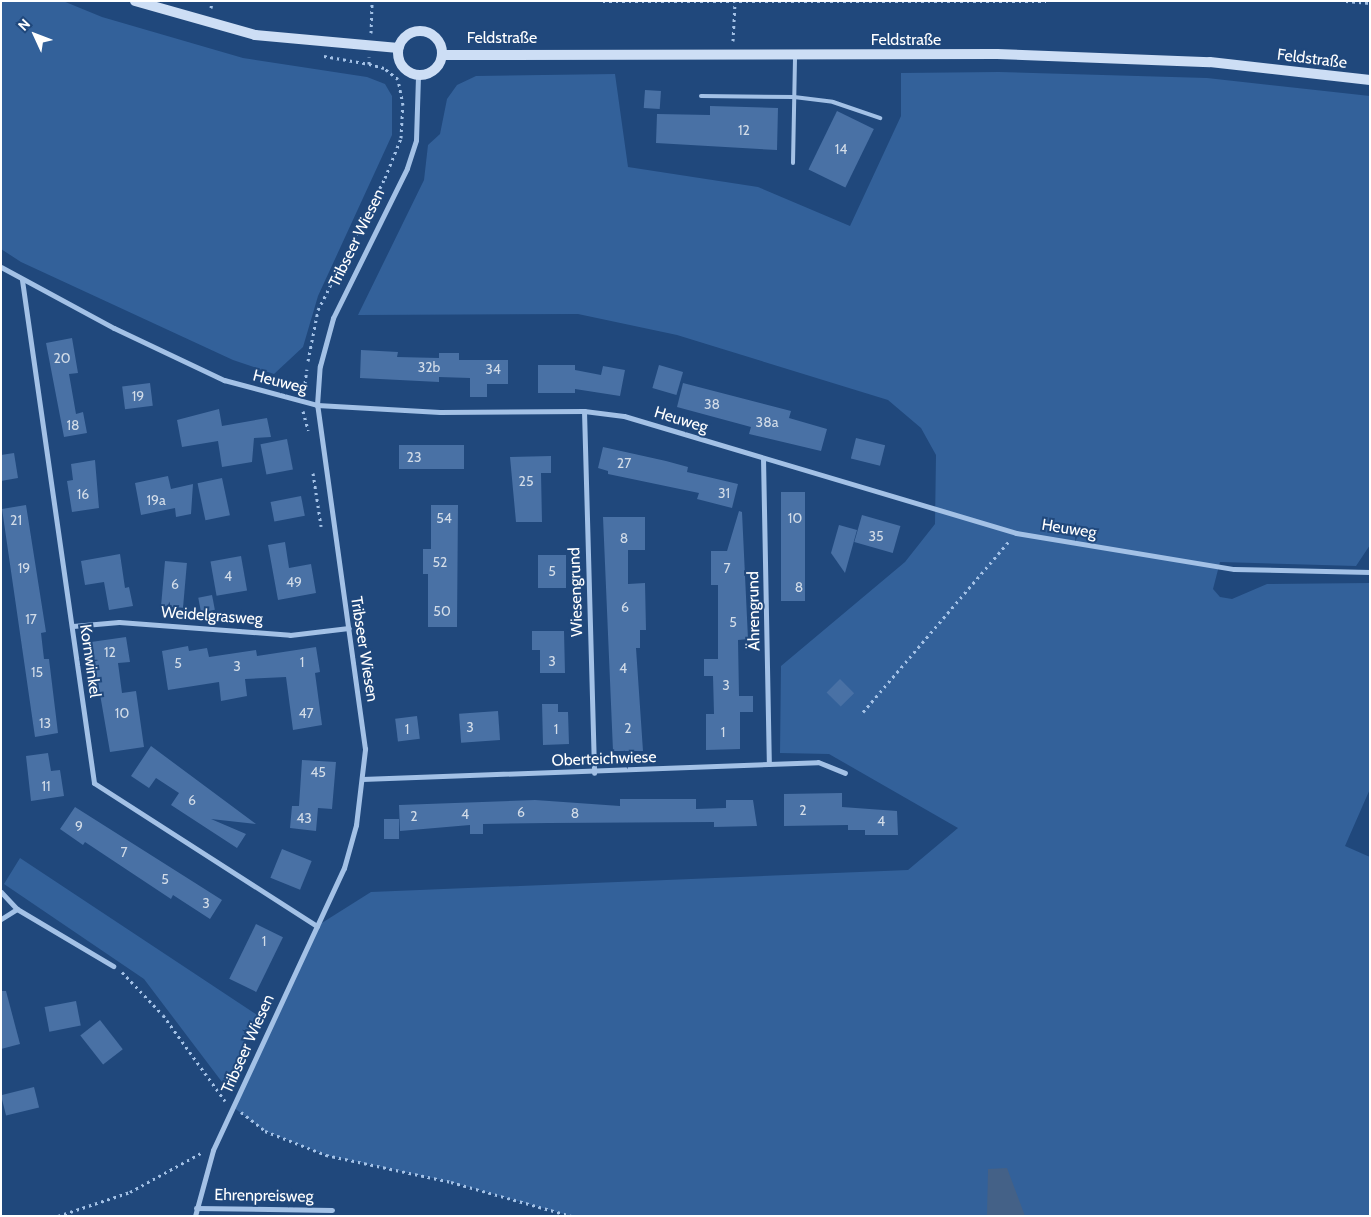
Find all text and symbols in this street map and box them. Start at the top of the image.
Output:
north arrow [10,10,60,60]
text: N [14,15,34,35]
street label: Feldstraße [467,28,537,48]
street label: Feldstraße [871,30,941,50]
street label: Feldstraße [1276,45,1348,73]
house number: 12 [738,122,750,138]
house number: 14 [835,141,847,157]
street label: Tribseer Wiesen [325,186,389,290]
house number: 20 [53,350,71,366]
house number: 32b [418,359,440,375]
house number: 34 [485,361,501,377]
street label: Heuweg [251,366,309,398]
house number: 19 [132,388,144,404]
house number: 38 [704,396,720,412]
street label: Heuweg [652,403,710,437]
house number: 38a [756,414,778,430]
house number: 18 [66,417,80,433]
house number: 23 [407,449,421,465]
house number: 27 [617,455,631,471]
house number: 25 [519,473,533,489]
house number: 31 [718,485,730,501]
house number: 16 [77,486,89,502]
house number: 19a [146,492,166,508]
house number: 54 [436,510,452,526]
house number: 10 [788,510,802,526]
house number: 21 [10,512,22,528]
street label: Heuweg [1040,515,1098,543]
house number: 35 [868,528,884,544]
house number: 8 [620,530,628,546]
street label: Wiesengrund [565,547,587,637]
house number: 52 [433,554,447,570]
house number: 19 [18,560,30,576]
house number: 7 [723,560,731,576]
house number: 5 [548,563,556,579]
house number: 4 [224,568,232,584]
street label: Ährengrund [744,571,764,651]
house number: 49 [286,574,302,590]
house number: 6 [171,576,179,592]
house number: 8 [795,579,803,595]
street label: Tribseer Wiesen [346,595,382,703]
house number: 6 [621,599,629,615]
street label: Weidelgrasweg [161,603,263,629]
house number: 50 [433,603,451,619]
house number: 17 [25,611,37,627]
house number: 5 [729,614,737,630]
street label: Kornwinkel [75,623,105,699]
house number: 12 [104,644,116,660]
house number: 3 [548,653,556,669]
house number: 1 [300,654,304,670]
house number: 5 [174,655,182,671]
house number: 3 [233,658,241,674]
house number: 4 [619,660,627,676]
house number: 15 [31,664,43,680]
house number: 3 [722,677,730,693]
house number: 10 [115,705,129,721]
house number: 47 [298,705,314,721]
house number: 13 [39,715,51,731]
house number: 3 [466,719,474,735]
house number: 2 [624,720,632,736]
house number: 1 [405,721,409,737]
house number: 1 [554,721,558,737]
house number: 1 [721,724,725,740]
street label: Oberteichwiese [551,748,657,770]
house number: 45 [310,764,326,780]
house number: 11 [41,778,51,794]
house number: 6 [188,792,196,808]
house number: 2 [799,802,807,818]
house number: 6 [517,804,525,820]
house number: 8 [571,805,579,821]
house number: 4 [461,806,469,822]
house number: 2 [410,808,418,824]
house number: 43 [296,810,312,826]
house number: 4 [877,813,885,829]
house number: 9 [75,818,83,834]
house number: 7 [120,844,128,860]
house number: 5 [161,871,169,887]
house number: 3 [202,895,210,911]
house number: 1 [262,933,266,949]
street label: Tribseer Wiesen [218,991,278,1097]
street label: Ehrenpreisweg [214,1186,314,1206]

